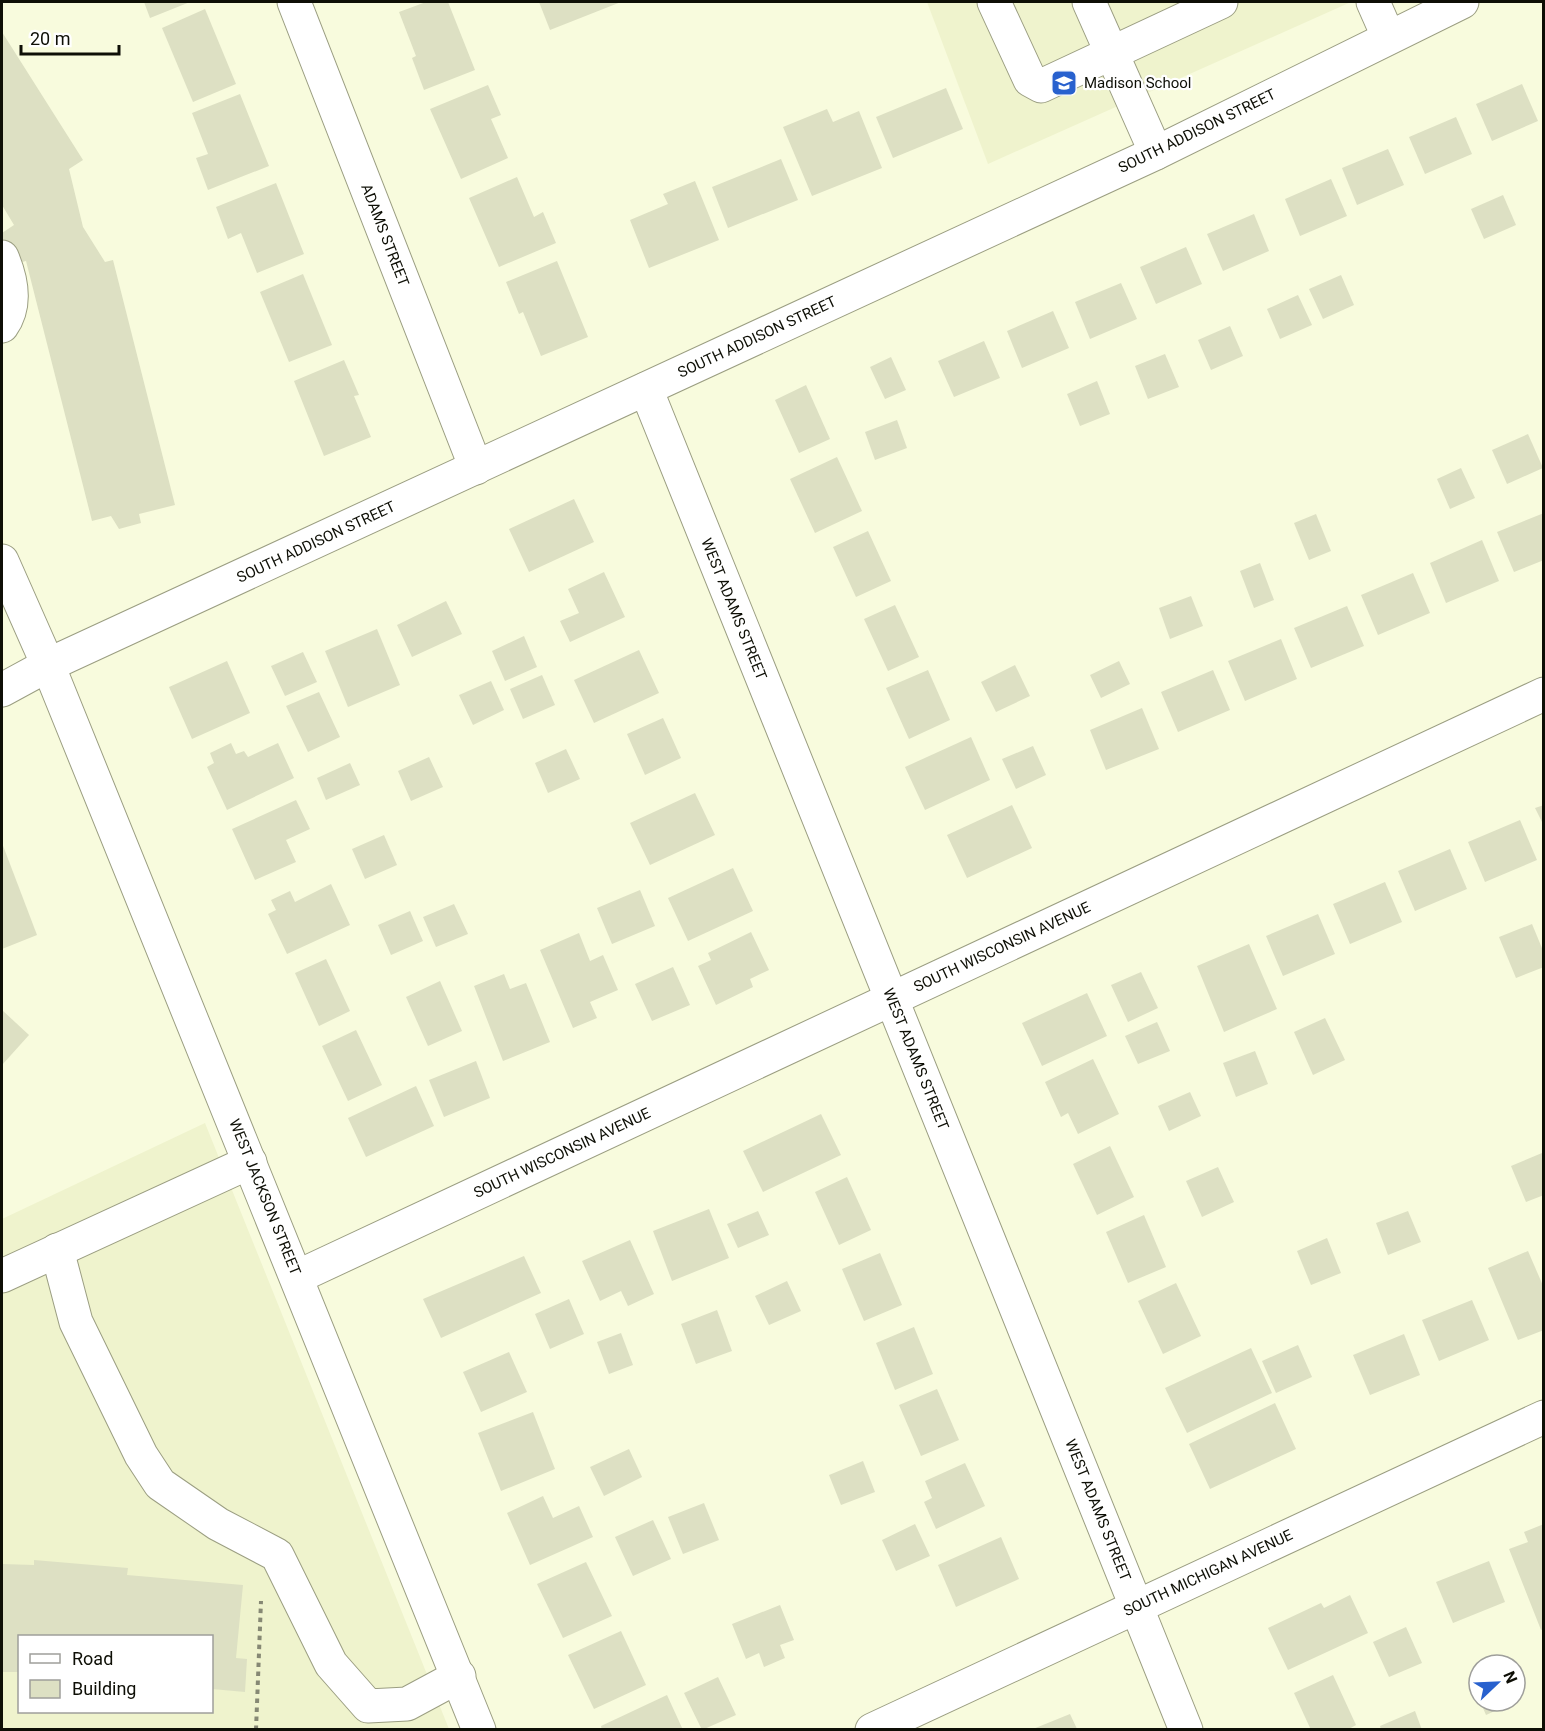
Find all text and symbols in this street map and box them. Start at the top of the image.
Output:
scale bar [21,18,118,56]
text: 20 m [30,28,70,49]
school or university icon: Madison School [1049,68,1079,98]
place label: Madison School [1084,74,1191,92]
street label: SOUTH ADDISON STREET [1115,85,1279,177]
street label: ADAMS STREET [357,181,413,289]
street label: SOUTH ADDISON STREET [675,292,839,382]
street label: SOUTH ADDISON STREET [234,497,398,587]
street label: WEST ADAMS STREET [697,535,771,683]
street label: SOUTH WISCONSIN AVENUE [911,898,1094,996]
street label: WEST ADAMS STREET [879,985,953,1133]
street label: SOUTH WISCONSIN AVENUE [471,1104,654,1202]
street label: WEST JACKSON STREET [225,1116,305,1278]
street label: WEST ADAMS STREET [1061,1436,1135,1584]
street label: SOUTH MICHIGAN AVENUE [1121,1526,1296,1620]
legend [18,1635,213,1713]
text: Road [72,1648,113,1669]
north arrow [1467,1653,1527,1713]
text: N [1499,1668,1521,1686]
text: Building [72,1678,136,1699]

